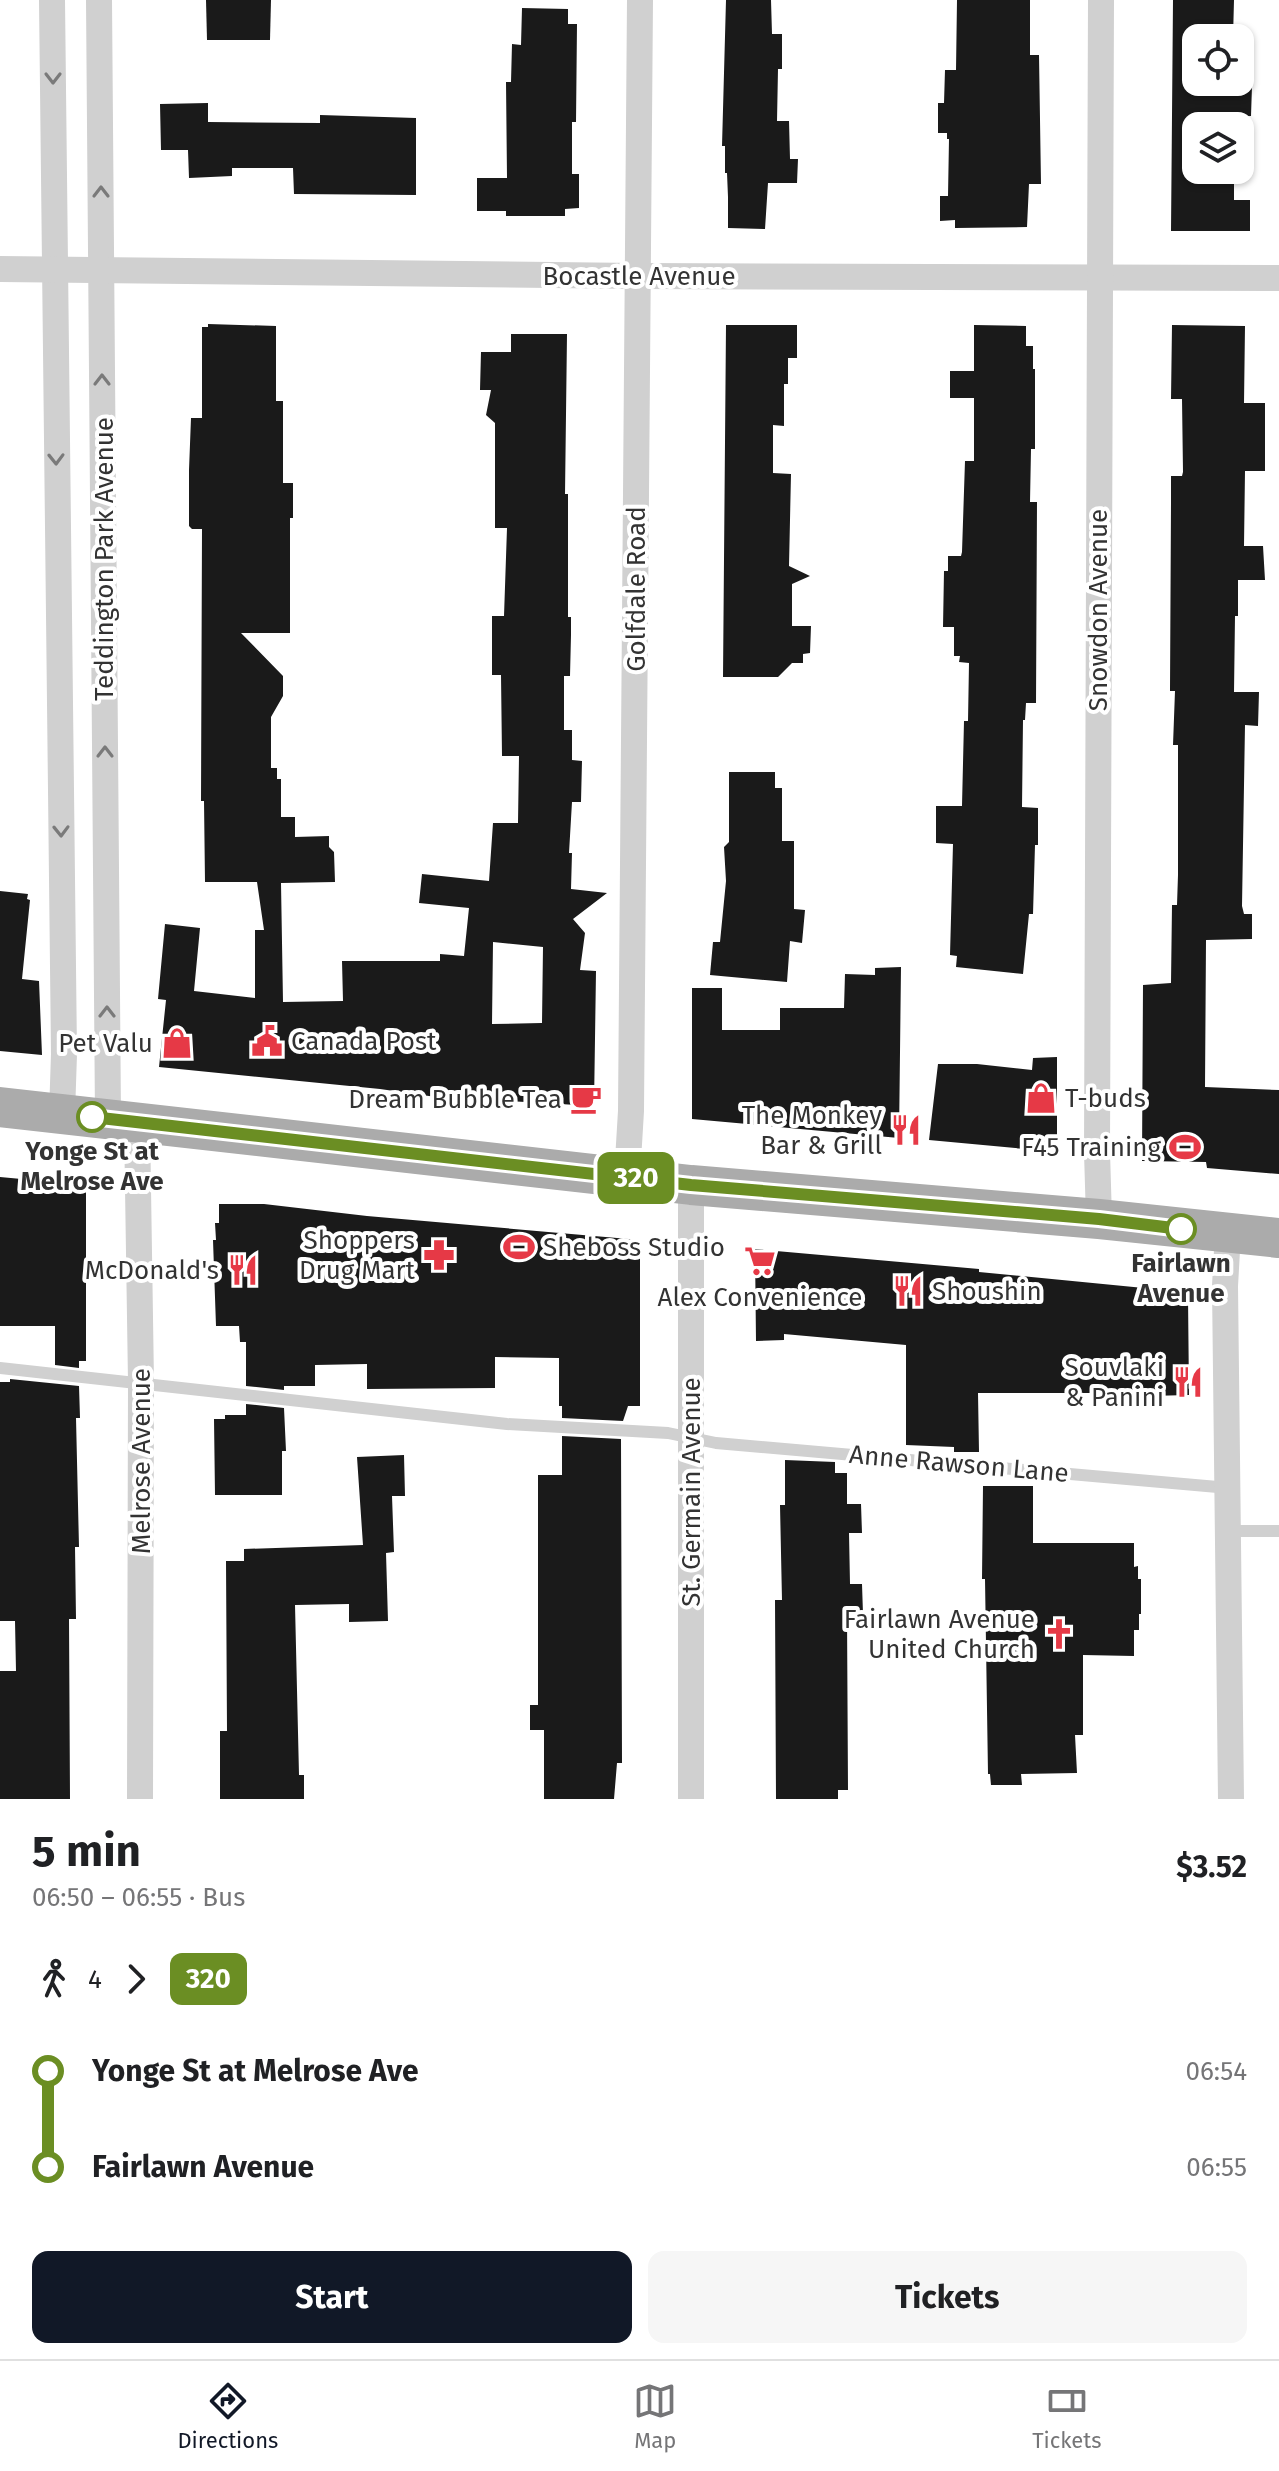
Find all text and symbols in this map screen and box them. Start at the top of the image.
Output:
map controls [1182,24,1254,184]
button: locate [1182,24,1254,96]
one-way arrow [44,72,62,85]
button: layers [1182,112,1254,184]
one-way arrow [92,185,110,198]
street label: Bocastle Avenue [542,261,736,292]
one-way arrow [93,373,111,386]
street label: Teddington Park Avenue [89,417,120,701]
one-way arrow [48,453,65,466]
street label: Golfdale Road [621,506,652,672]
street label: Snowdon Avenue [1083,509,1114,711]
one-way arrow [96,745,114,758]
one-way arrow [52,825,70,838]
one-way arrow [98,1005,116,1018]
public building icon: Canada Post [250,1024,284,1058]
shop icon: Pet Valu [160,1026,194,1060]
place label: Canada Post [291,1026,437,1057]
place label: Pet Valu [58,1028,153,1059]
shop icon: T-buds [1024,1081,1058,1115]
cafe icon: Dream Bubble Tea [569,1082,603,1116]
place label: T-buds [1065,1083,1146,1114]
place label: Dream Bubble Tea [348,1084,562,1115]
place label: The Monkey Bar & Grill [742,1100,882,1161]
marker: Yonge St at Melrose Ave [77,1102,107,1132]
restaurant icon: The Monkey Bar & Grill [889,1113,923,1147]
sports icon: F45 Training [1168,1130,1202,1164]
place label: F45 Training [1021,1132,1161,1163]
place label: Yonge St at Melrose Ave [20,1136,164,1197]
line badge: 320 [590,1152,682,1204]
text: 320 [613,1161,659,1194]
marker: Fairlawn Avenue [1166,1214,1196,1244]
place label: Shoppers Drug Mart [299,1225,416,1286]
sports icon: Sheboss Studio [502,1230,536,1264]
place label: Sheboss Studio [543,1232,725,1263]
pharmacy icon: Shoppers Drug Mart [422,1238,456,1272]
supermarket icon: Alex Convenience [743,1244,777,1278]
place label: Fairlawn Avenue [1131,1248,1231,1309]
restaurant icon: McDonald's [226,1253,260,1287]
place label: McDonald's [85,1255,219,1286]
restaurant icon: Shoushin [891,1274,925,1308]
place label: Shoushin [932,1276,1042,1307]
place label: Alex Convenience [657,1282,863,1313]
place label: Souvlaki & Panini [1064,1352,1164,1413]
restaurant icon: Souvlaki & Panini [1171,1365,1205,1399]
street label: Melrose Avenue [126,1368,157,1554]
street label: St. Germain Avenue [676,1377,707,1607]
street label: Anne Rawson Lane [848,1439,1070,1489]
place label: Fairlawn Avenue United Church [844,1604,1035,1665]
church icon: Fairlawn Avenue United Church [1042,1617,1076,1651]
text: 5 min [32,1825,141,1878]
text: $3.52 [1176,1849,1247,1885]
text: 06:50 – 06:55 · Bus [32,1882,245,1913]
icon: walk [32,1957,76,2001]
icon: forward [114,1957,158,2001]
text: 320 [186,1962,231,1995]
text: 4 [88,1964,102,1995]
text: Yonge St at Melrose Ave [92,2053,418,2089]
text: 06:54 [1185,2056,1247,2087]
text: Fairlawn Avenue [92,2149,314,2185]
text: 06:55 [1186,2152,1247,2183]
button: Start [32,2251,632,2343]
button: Tickets [648,2251,1247,2343]
tab: Directions [177,2379,278,2454]
tab: Map [633,2379,677,2454]
tab: Tickets [1032,2379,1102,2454]

